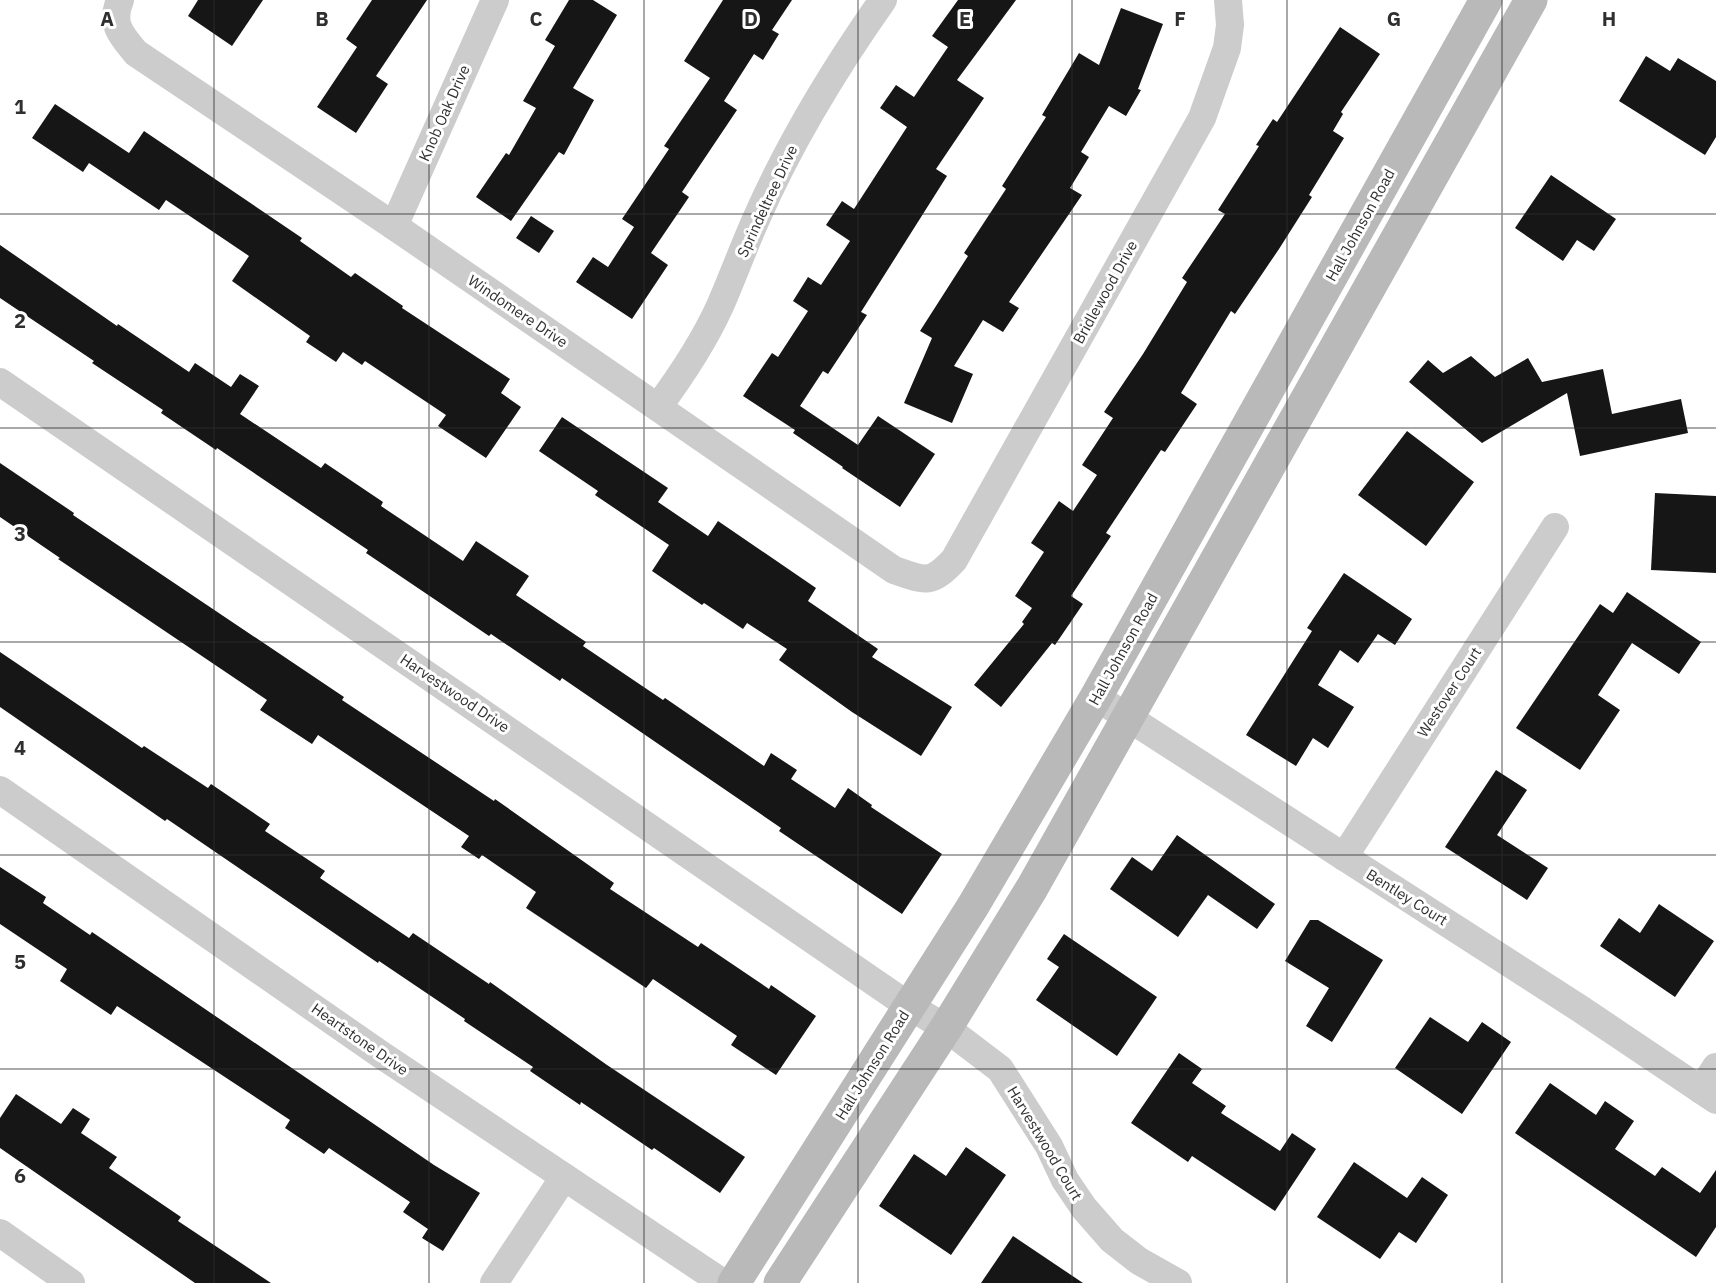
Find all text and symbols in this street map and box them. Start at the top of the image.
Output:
text: A [100,5,114,32]
text: B [315,5,329,32]
text: C [529,5,543,32]
text: D [744,5,758,32]
text: E [959,5,971,32]
text: F [1174,5,1186,32]
text: G [1387,5,1401,32]
text: H [1602,5,1616,32]
street label: Knob Oak Drive [414,62,474,164]
text: 1 [14,93,26,120]
street label: Sprindeltree Drive [733,142,801,260]
street label: Hall Johnson Road [1321,165,1399,285]
street label: Bridlewood Drive [1069,237,1141,347]
street label: Windomere Drive [465,271,571,351]
text: 2 [14,307,26,334]
text: 3 [14,520,26,547]
street label: Hall Johnson Road [1084,589,1162,709]
street label: Westover Court [1413,643,1485,741]
street label: Harvestwood Drive [397,649,513,737]
text: 4 [14,734,26,761]
street label: Bentley Court [1363,865,1451,929]
text: 5 [14,948,26,975]
street label: Heartstone Drive [308,999,412,1079]
street label: Hall Johnson Road [831,1007,913,1123]
street label: Harvestwood Court [1003,1082,1087,1204]
text: 6 [14,1162,26,1189]

